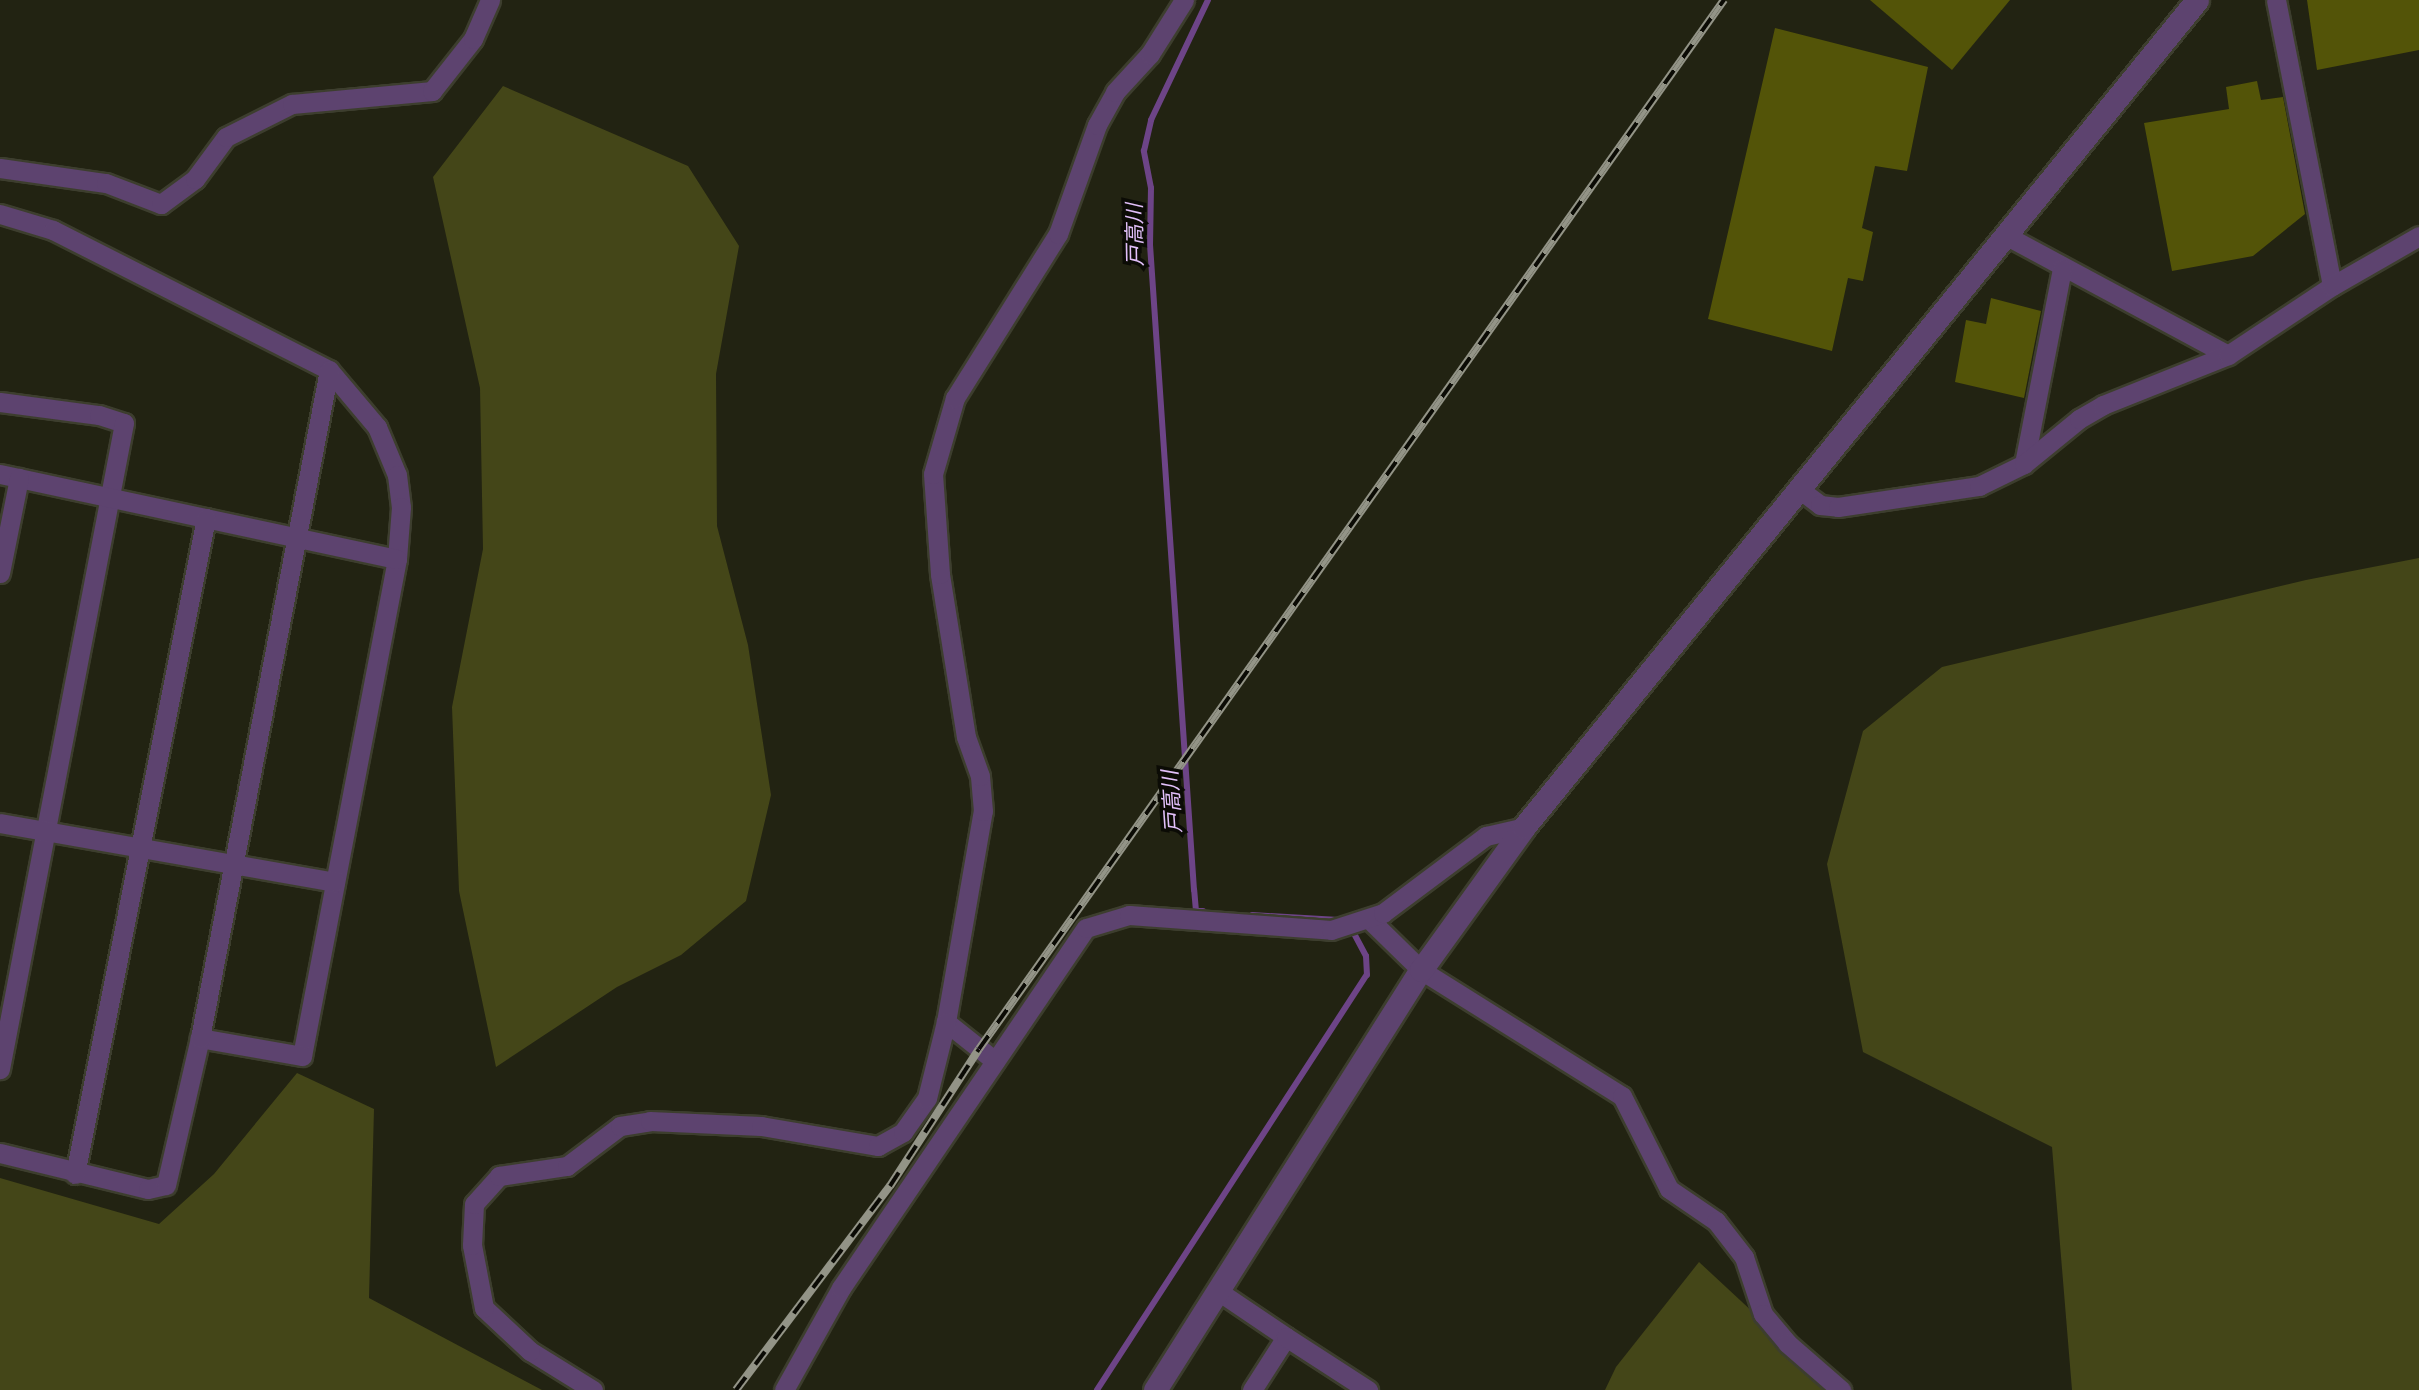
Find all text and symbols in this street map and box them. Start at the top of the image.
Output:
water label: 戸高川 [1121,203,1147,267]
water label: 戸高川 [1156,770,1186,834]

